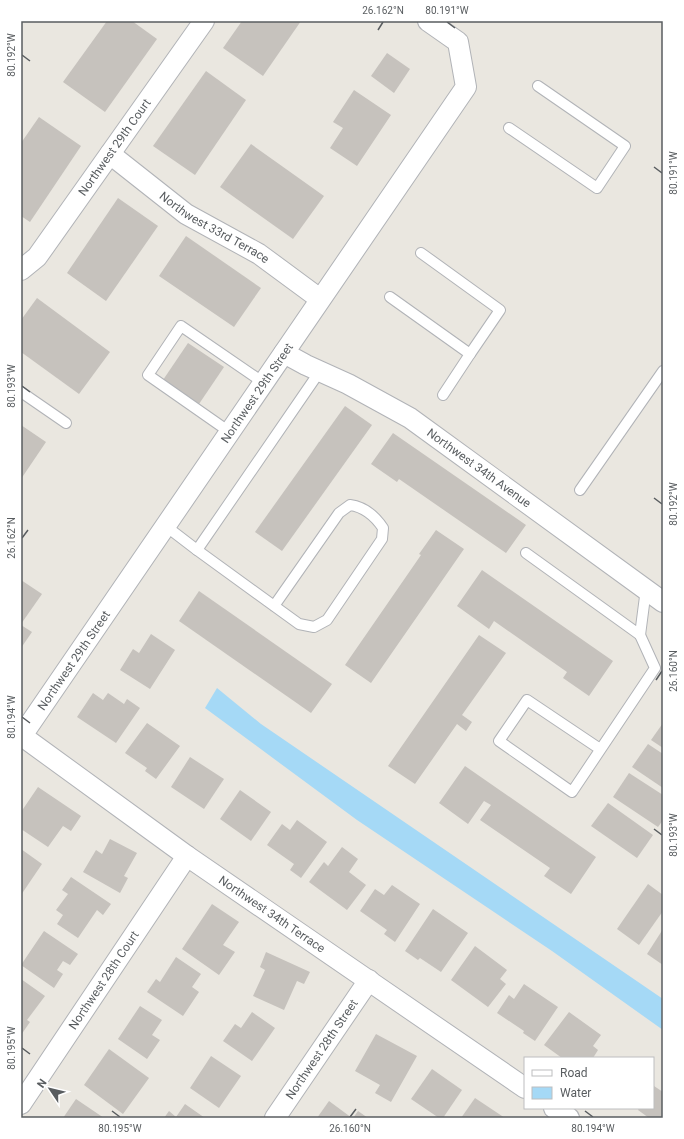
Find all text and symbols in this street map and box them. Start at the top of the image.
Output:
text: 26.162°N [362,5,404,16]
text: 80.191°W [425,5,469,16]
text: 80.192°W [6,33,17,77]
street label: Northwest 29th Court [76,96,154,198]
text: 80.191°W [668,151,679,195]
street label: Northwest 33rd Terrace [157,189,272,266]
street label: Northwest 29th Street [218,341,296,446]
text: 80.193°W [6,364,17,408]
street label: Northwest 34th Avenue [424,426,534,511]
text: 80.192°W [668,482,679,526]
text: 26.162°N [6,517,17,559]
street label: Northwest 29th Street [35,608,113,713]
text: 26.160°N [668,650,679,692]
text: 80.194°W [6,695,17,739]
text: 80.193°W [668,813,679,857]
street label: Northwest 34th Terrace [216,873,328,956]
street label: Northwest 28th Court [66,928,142,1032]
street label: Northwest 28th Street [283,997,361,1102]
text: 80.195°W [6,1026,17,1070]
legend [524,1057,654,1109]
text: Road [560,1066,588,1080]
north arrow [30,1069,70,1109]
text: N [35,1076,50,1090]
text: Water [560,1086,591,1100]
text: 80.195°W [98,1123,142,1134]
text: 26.160°N [329,1123,371,1134]
text: 80.194°W [571,1123,615,1134]

